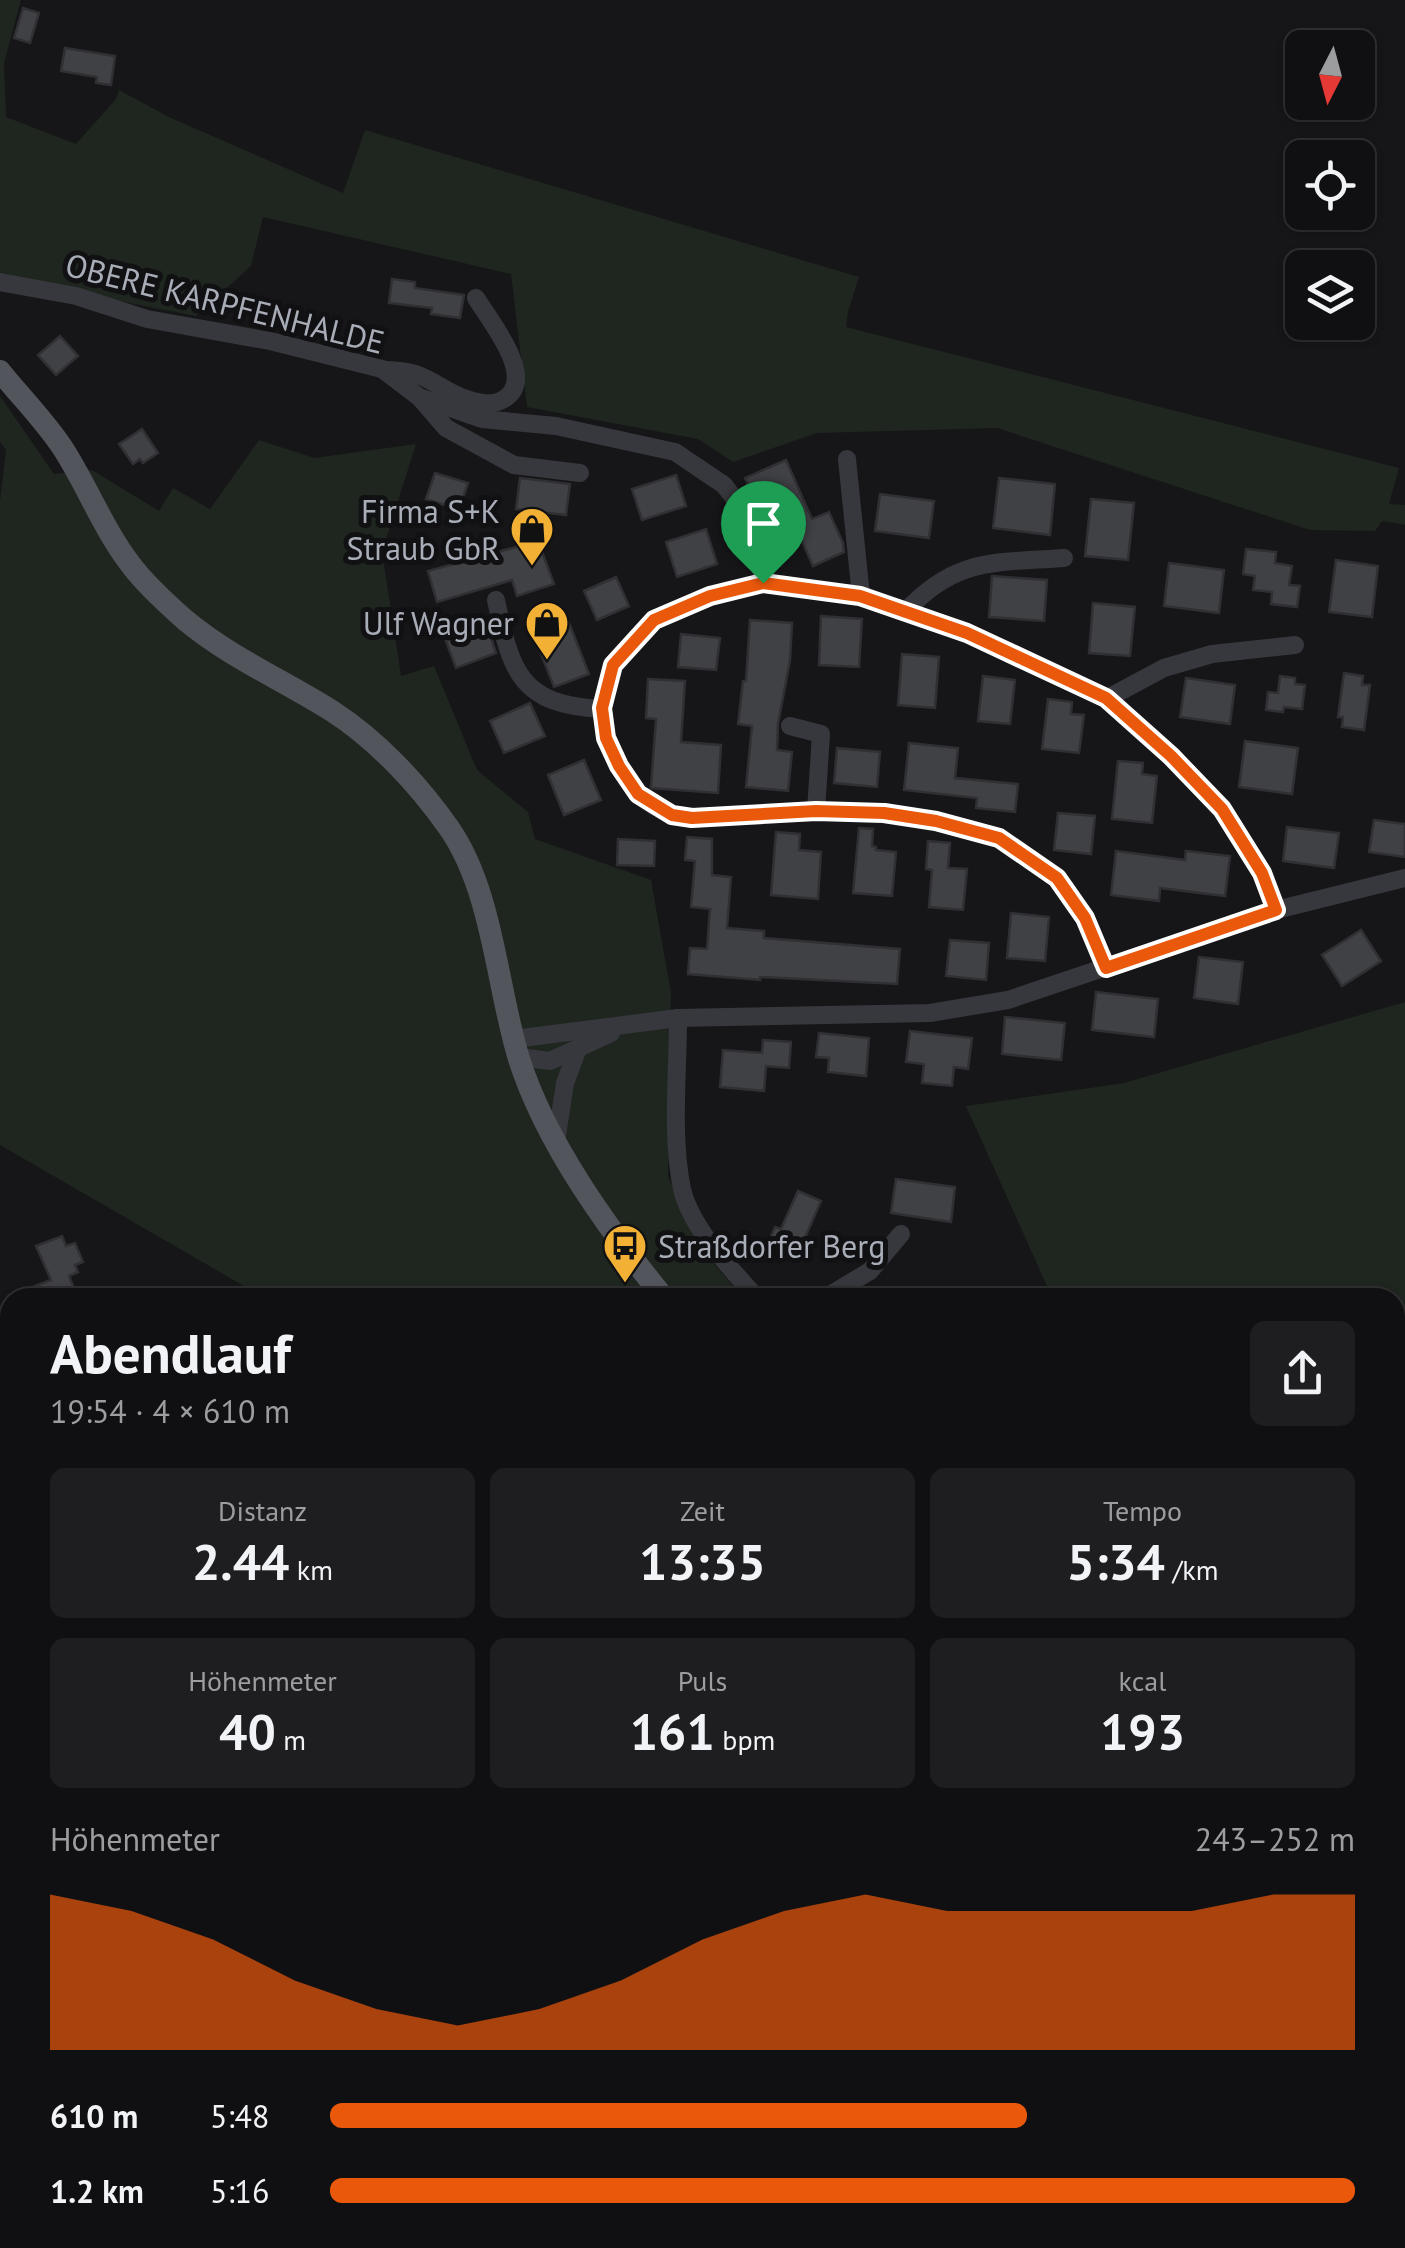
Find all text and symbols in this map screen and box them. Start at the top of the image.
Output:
north arrow [1285,30,1375,120]
map controls [1285,30,1375,340]
button: locate [1285,140,1375,230]
street label: OBERE KARPFENHALDE [61,243,389,363]
button: layers [1285,250,1375,340]
pin [721,481,806,584]
place label: Firma S+K Straub GbR [346,490,500,569]
icon: arrive [736,496,791,551]
shop icon: Firma S+K Straub GbR [509,506,555,567]
shop icon: Ulf Wagner [524,600,570,661]
place label: Ulf Wagner [363,602,514,644]
bus stop icon: Straßdorfer Berg [602,1223,648,1284]
place label: Straßdorfer Berg [658,1225,885,1267]
text: Abendlauf [50,1317,291,1388]
button: share [1250,1321,1355,1426]
text: 19:54 · 4 × 610 m [50,1390,290,1432]
text: Distanz [218,1492,307,1529]
text: Zeit [680,1492,725,1529]
text: Tempo [1103,1492,1182,1529]
text: 2.44 [192,1529,289,1594]
text: 13:35 [639,1529,766,1594]
text: 5:34 [1066,1529,1165,1594]
text: km [289,1551,333,1588]
text: /km [1165,1551,1219,1588]
text: Höhenmeter [188,1662,337,1699]
text: Puls [678,1662,727,1699]
text: kcal [1119,1662,1166,1699]
text: 40 [219,1699,276,1764]
text: 161 [630,1699,715,1764]
text: 193 [1100,1699,1185,1764]
text: m [276,1721,306,1758]
text: bpm [715,1721,775,1758]
text: Höhenmeter [50,1818,220,1860]
text: 243–252 m [1195,1818,1355,1860]
text: 610 m [50,2095,138,2137]
text: 5:48 [210,2095,269,2137]
text: 1.2 km [50,2170,144,2212]
text: 5:16 [210,2170,269,2212]

